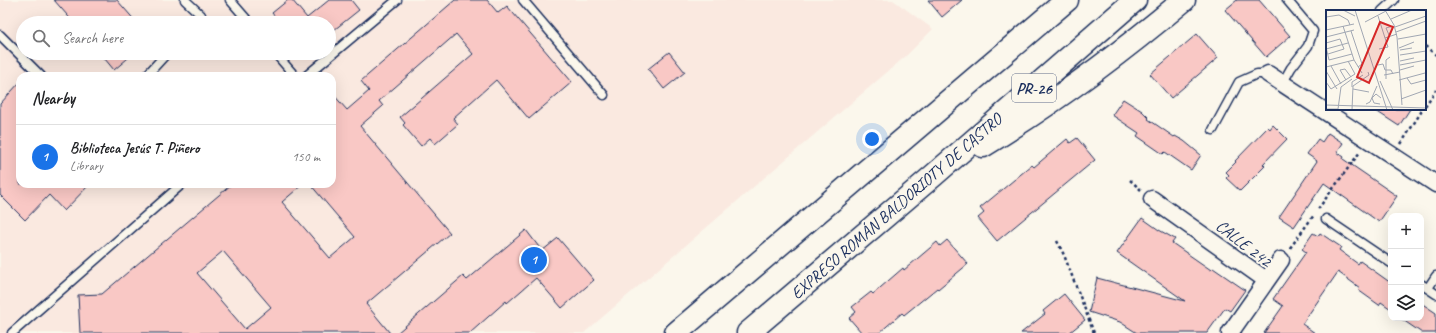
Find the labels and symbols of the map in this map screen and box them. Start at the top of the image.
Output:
inset map [1326,10,1426,110]
road number: PR-26 [1012,74,1056,102]
street label: EXPRESO ROMÁN BALDORIOTY DE CASTRO [786,107,1008,304]
your location [862,129,882,149]
street label: CALLE 242 [1212,215,1277,273]
pin: 1 [521,245,547,275]

